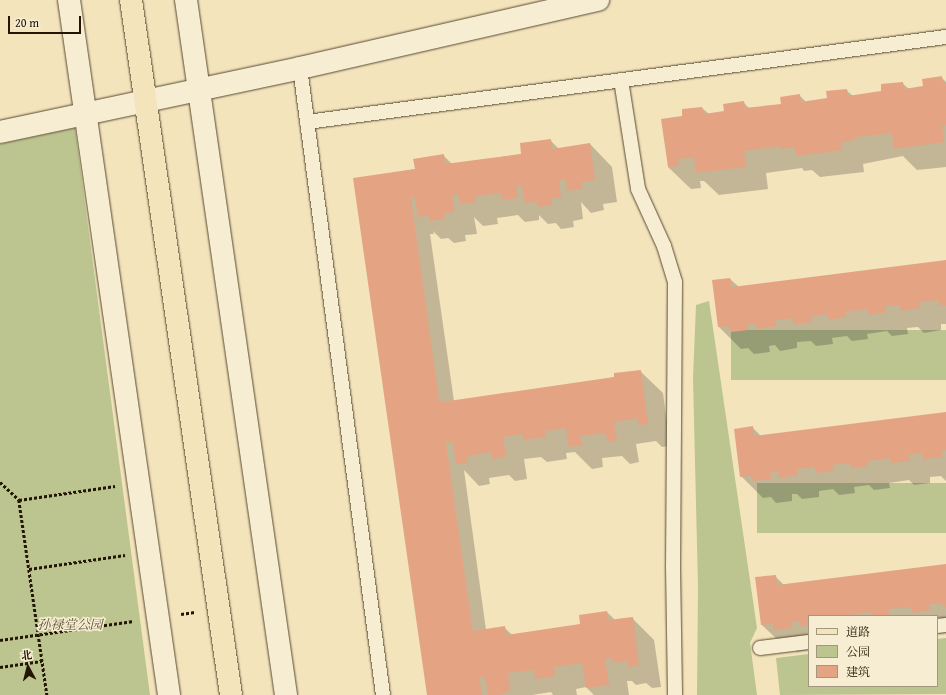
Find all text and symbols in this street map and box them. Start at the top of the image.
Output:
scale bar [10,8,83,34]
text: 20 m [15,14,39,31]
legend [808,615,938,687]
park label: 孙禄堂公园 [38,617,102,633]
text: 道路 [846,623,870,640]
text: 公园 [846,643,870,660]
text: 北 [20,646,33,664]
north arrow [8,647,48,687]
text: 建筑 [846,663,870,680]

